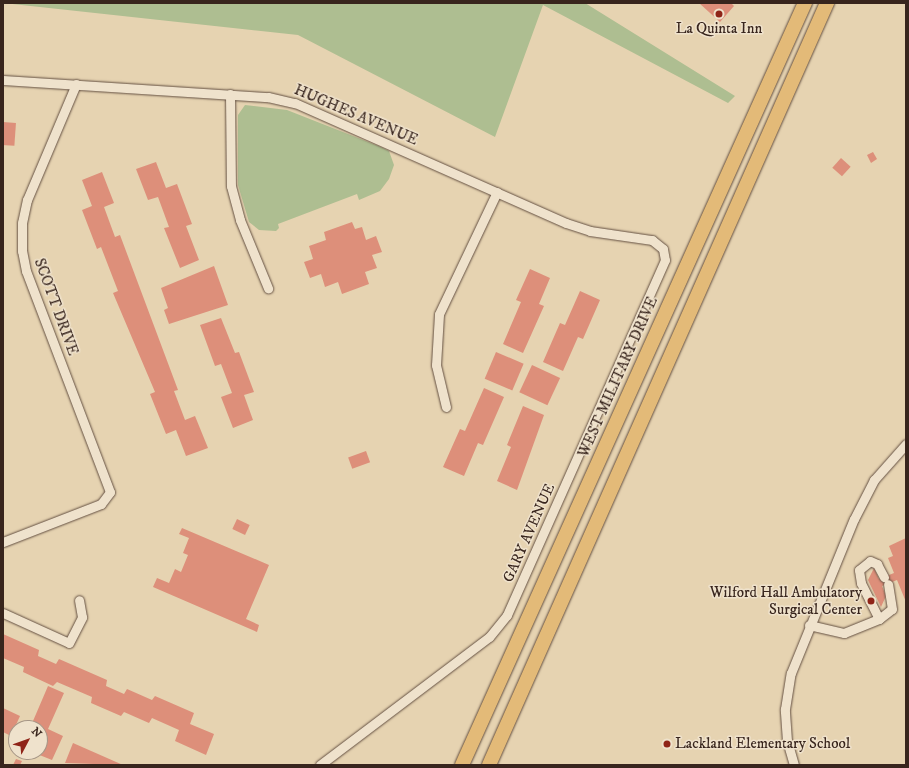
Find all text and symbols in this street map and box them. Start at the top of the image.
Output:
marker: La Quinta Inn [714,9,724,19]
place label: La Quinta Inn [676,20,762,38]
street label: HUGHES AVENUE [291,81,421,149]
street label: SCOTT DRIVE [30,256,82,358]
street label: WEST MILITARY DRIVE [574,294,662,460]
street label: GARY AVENUE [499,481,559,585]
place label: Wilford Hall Ambulatory Surgical Center [710,583,862,618]
marker: Wilford Hall Ambulatory Surgical Center [865,595,877,607]
north arrow [8,720,48,760]
text: N [28,725,45,741]
place label: Lackland Elementary School [675,735,850,753]
marker: Lackland Elementary School [662,739,672,749]

